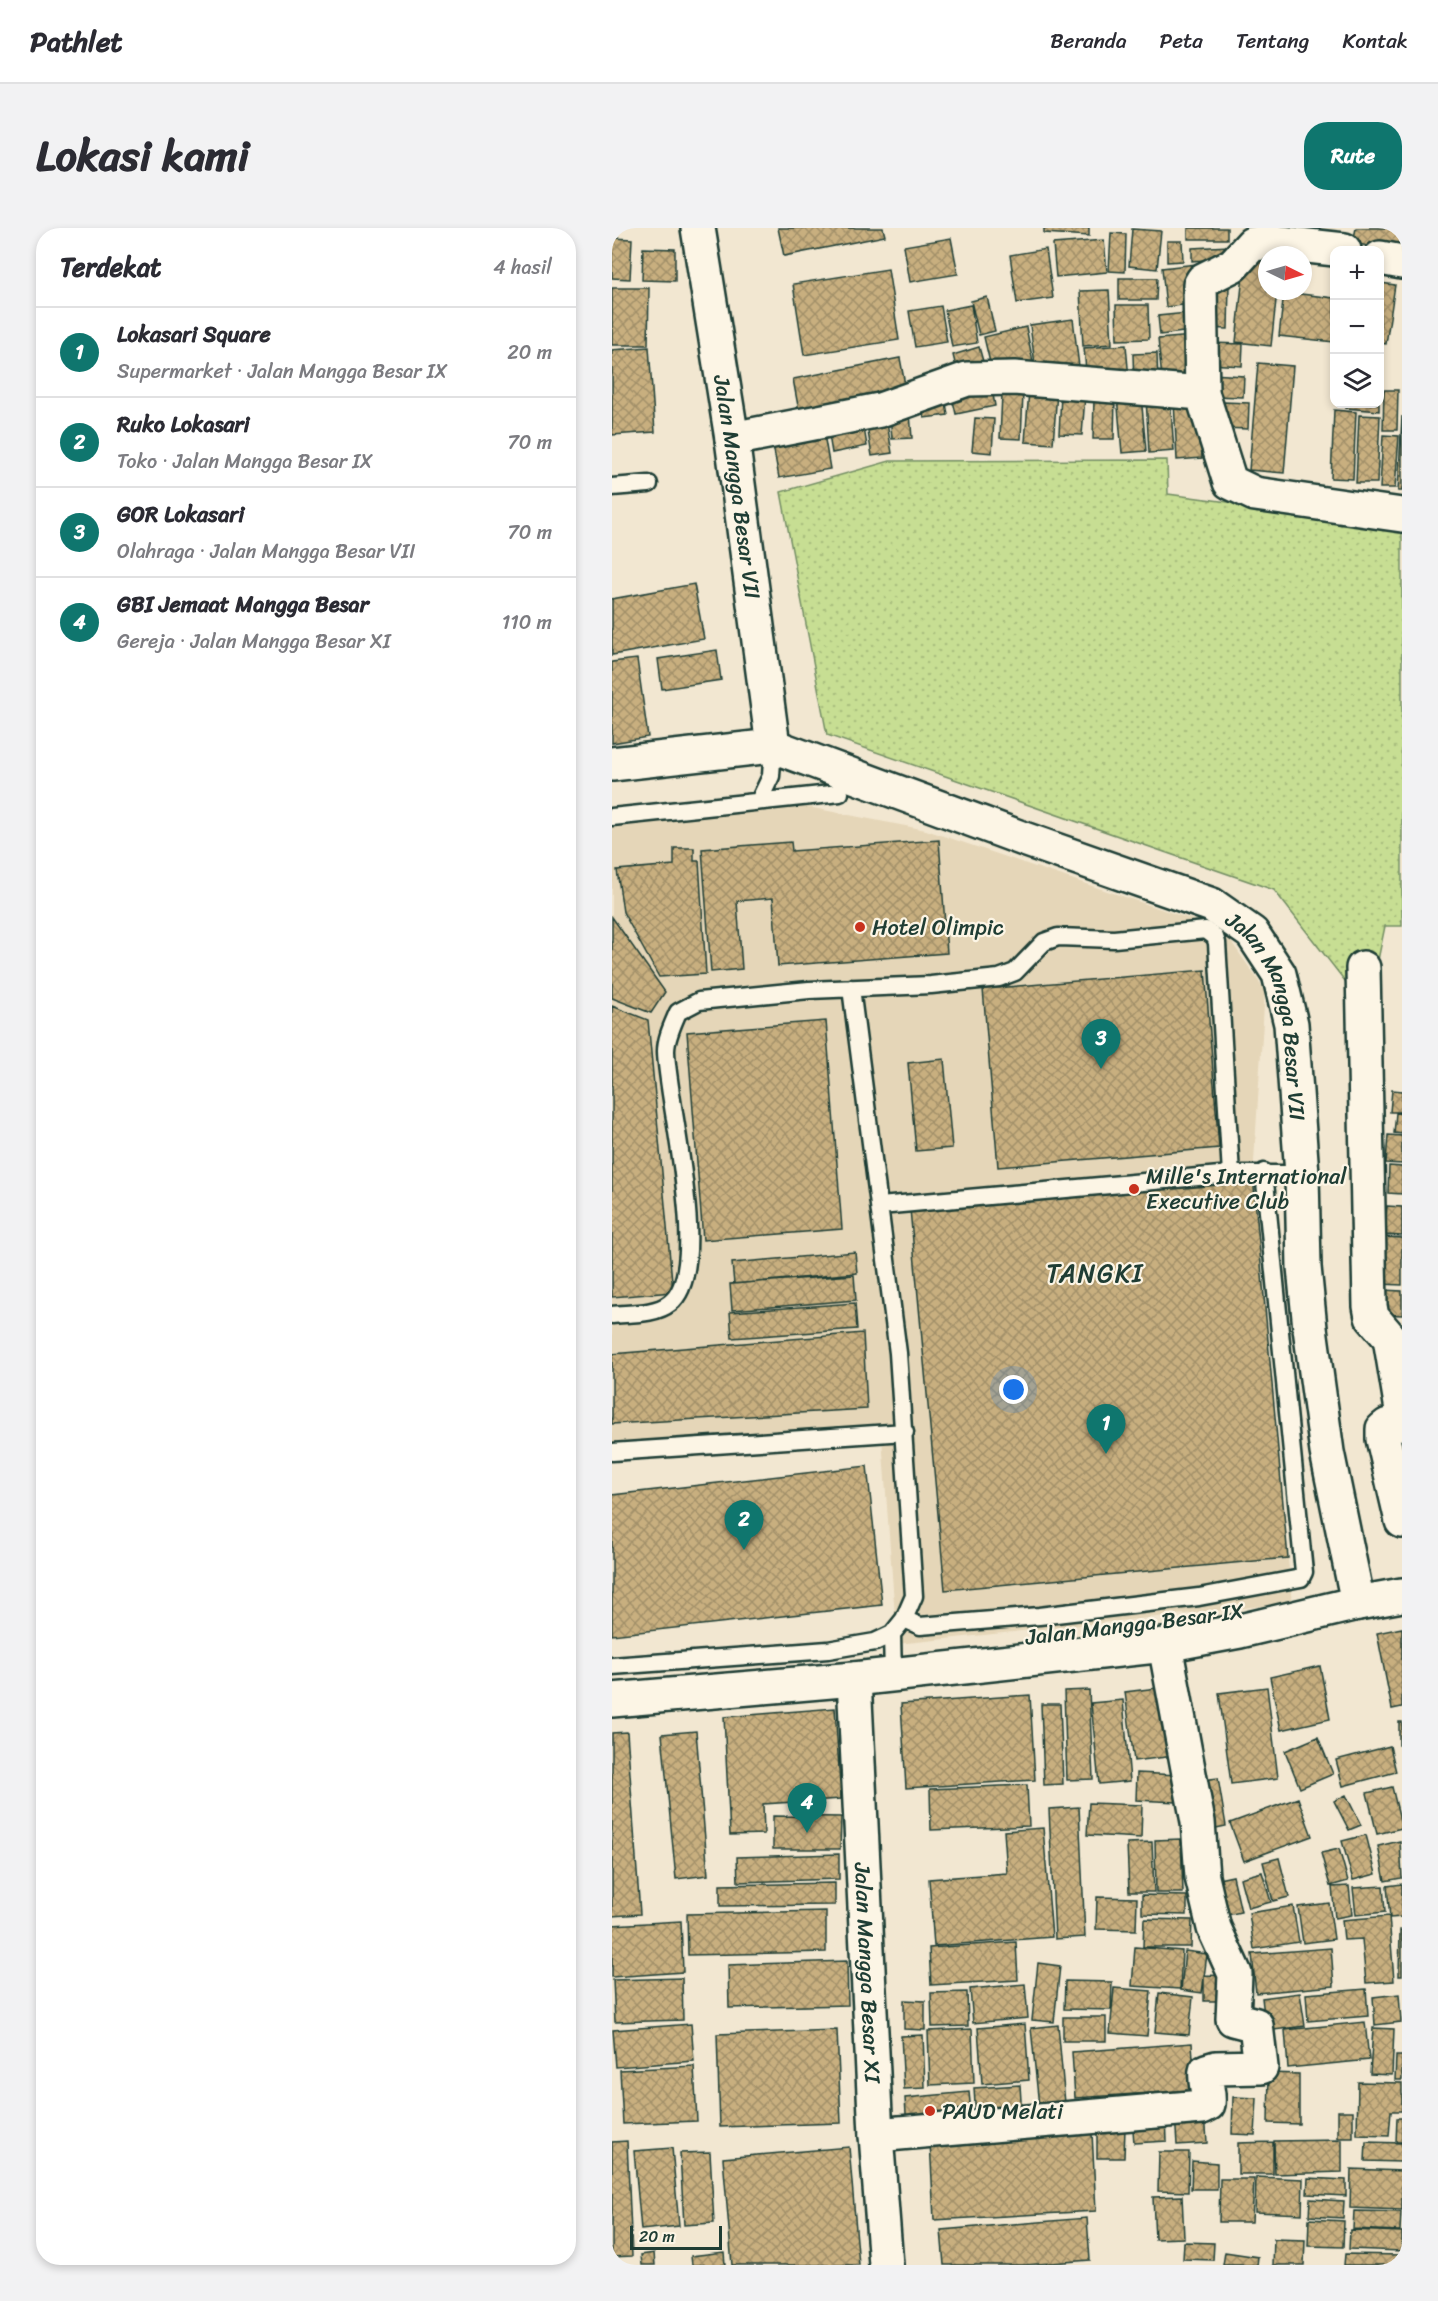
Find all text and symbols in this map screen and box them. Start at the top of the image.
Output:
text: Pathlet [30,17,123,66]
text: Beranda [1050,22,1126,60]
text: Peta [1159,22,1203,60]
text: Tentang [1236,22,1309,60]
text: Kontak [1342,22,1408,60]
text: Lokasi kami [36,119,249,193]
button: Rute [1304,122,1402,190]
text: Terdekat [60,244,161,290]
north arrow [1258,246,1312,300]
map controls [1330,246,1384,408]
button: + [1330,246,1384,300]
text: 4 hasil [493,250,552,285]
button: − [1330,300,1384,354]
text: Lokasari Square [117,315,271,354]
text: 1 [75,335,84,370]
text: 20 m [507,335,552,370]
text: Supermarket · Jalan Mangga Besar IX [117,354,448,389]
button: layers [1330,354,1384,408]
street label: Jalan Mangga Besar VII [702,371,773,602]
text: Ruko Lokasari [117,405,250,444]
text: 2 [74,425,85,460]
text: 70 m [507,425,552,460]
text: Toko · Jalan Mangga Besar IX [117,444,373,479]
text: GOR Lokasari [117,495,244,534]
text: 3 [74,515,85,550]
text: 70 m [507,515,552,550]
text: Olahraga · Jalan Mangga Besar VII [117,534,415,569]
text: GBI Jemaat Mangga Besar [117,585,369,624]
text: 4 [73,605,86,640]
text: 110 m [502,605,552,640]
text: Gereja · Jalan Mangga Besar XI [117,624,391,659]
street label: Jalan Mangga Besar VII [1217,900,1318,1122]
place label: Hotel Olimpic [872,908,1004,947]
marker: Hotel Olimpic [853,920,867,934]
pin: 3 [1082,1020,1120,1069]
place label: Mille's International Executive Club [1146,1157,1347,1221]
marker: Mille's International Executive Club [1127,1182,1141,1196]
district label: TANGKI [1046,1250,1144,1296]
your location [999,1375,1028,1404]
pin: 1 [1086,1404,1126,1454]
pin: 2 [724,1500,764,1550]
street label: Jalan Mangga Besar IX [1022,1591,1247,1657]
pin: 4 [788,1784,826,1833]
street label: Jalan Mangga Besar XI [843,1861,893,2085]
place label: PAUD Melati [942,2092,1064,2131]
marker: PAUD Melati [923,2104,937,2118]
text: 20 m [639,2222,675,2251]
scale bar [630,2223,722,2250]

